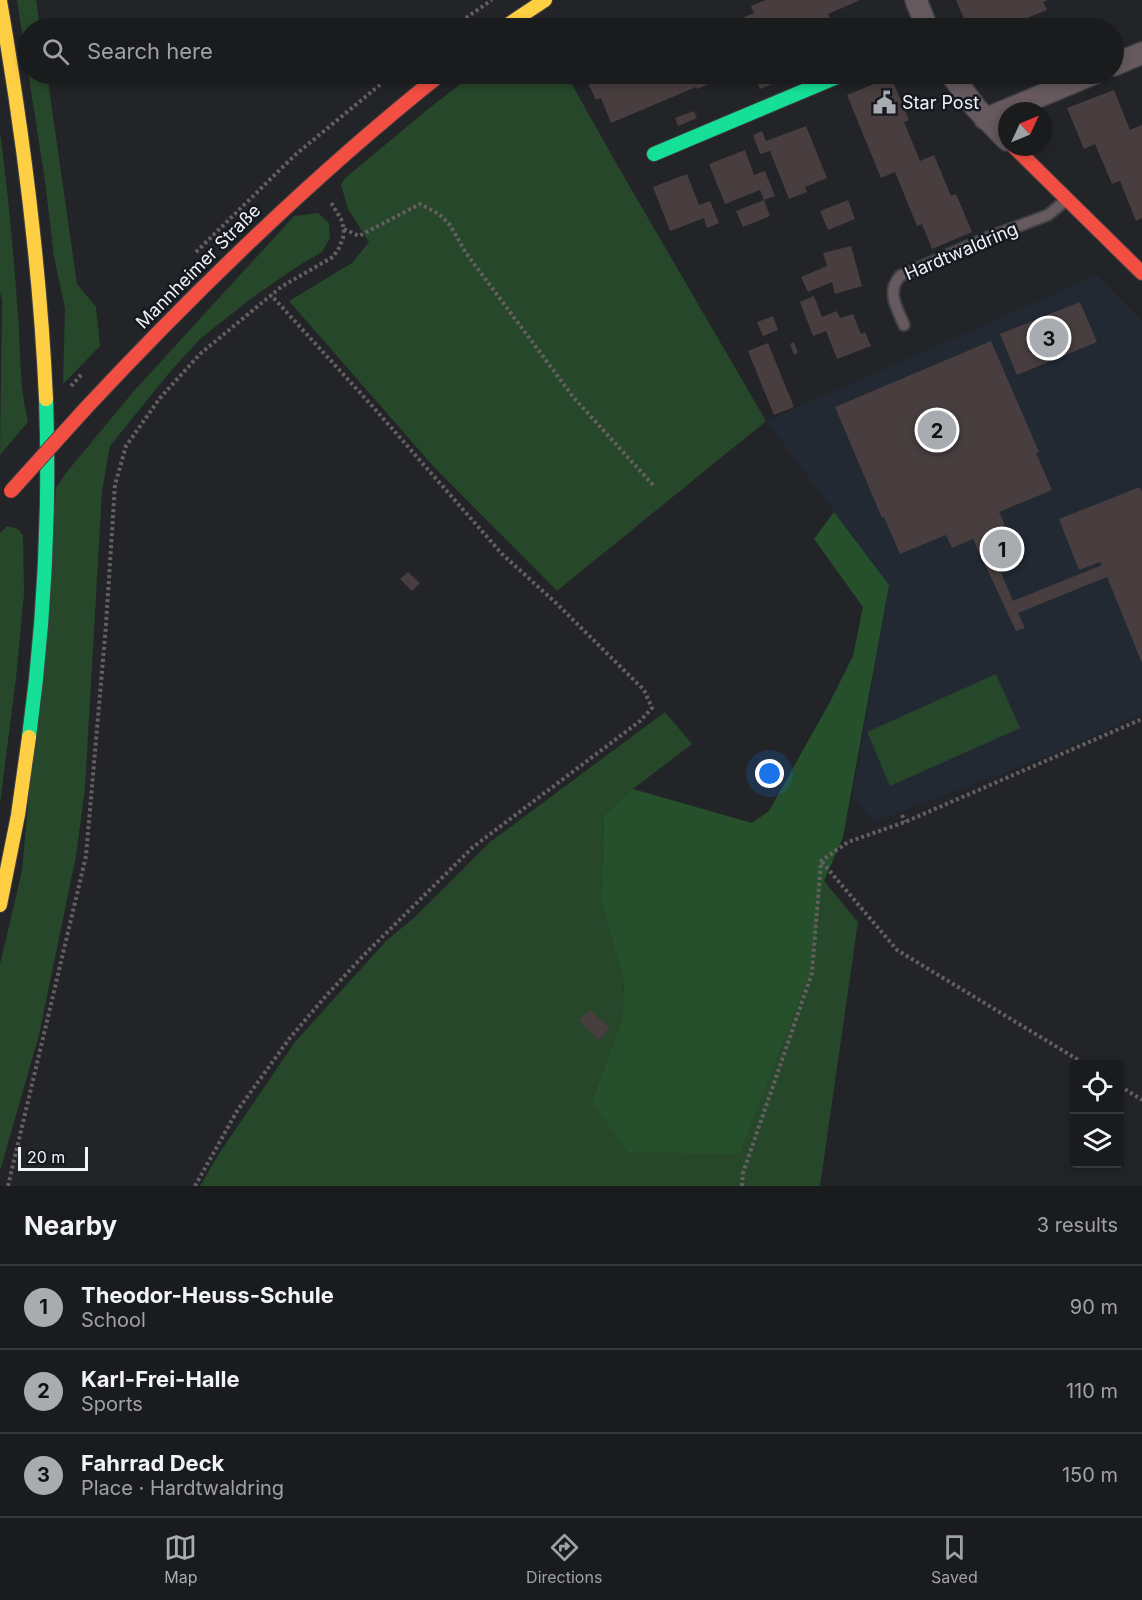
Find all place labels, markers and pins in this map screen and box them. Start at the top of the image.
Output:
public building icon: Star Post [871,89,897,115]
place label: Star Post [902,92,979,113]
pin: 3 [1030,316,1068,360]
pin: 2 [918,408,956,452]
pin: 1 [982,526,1022,572]

